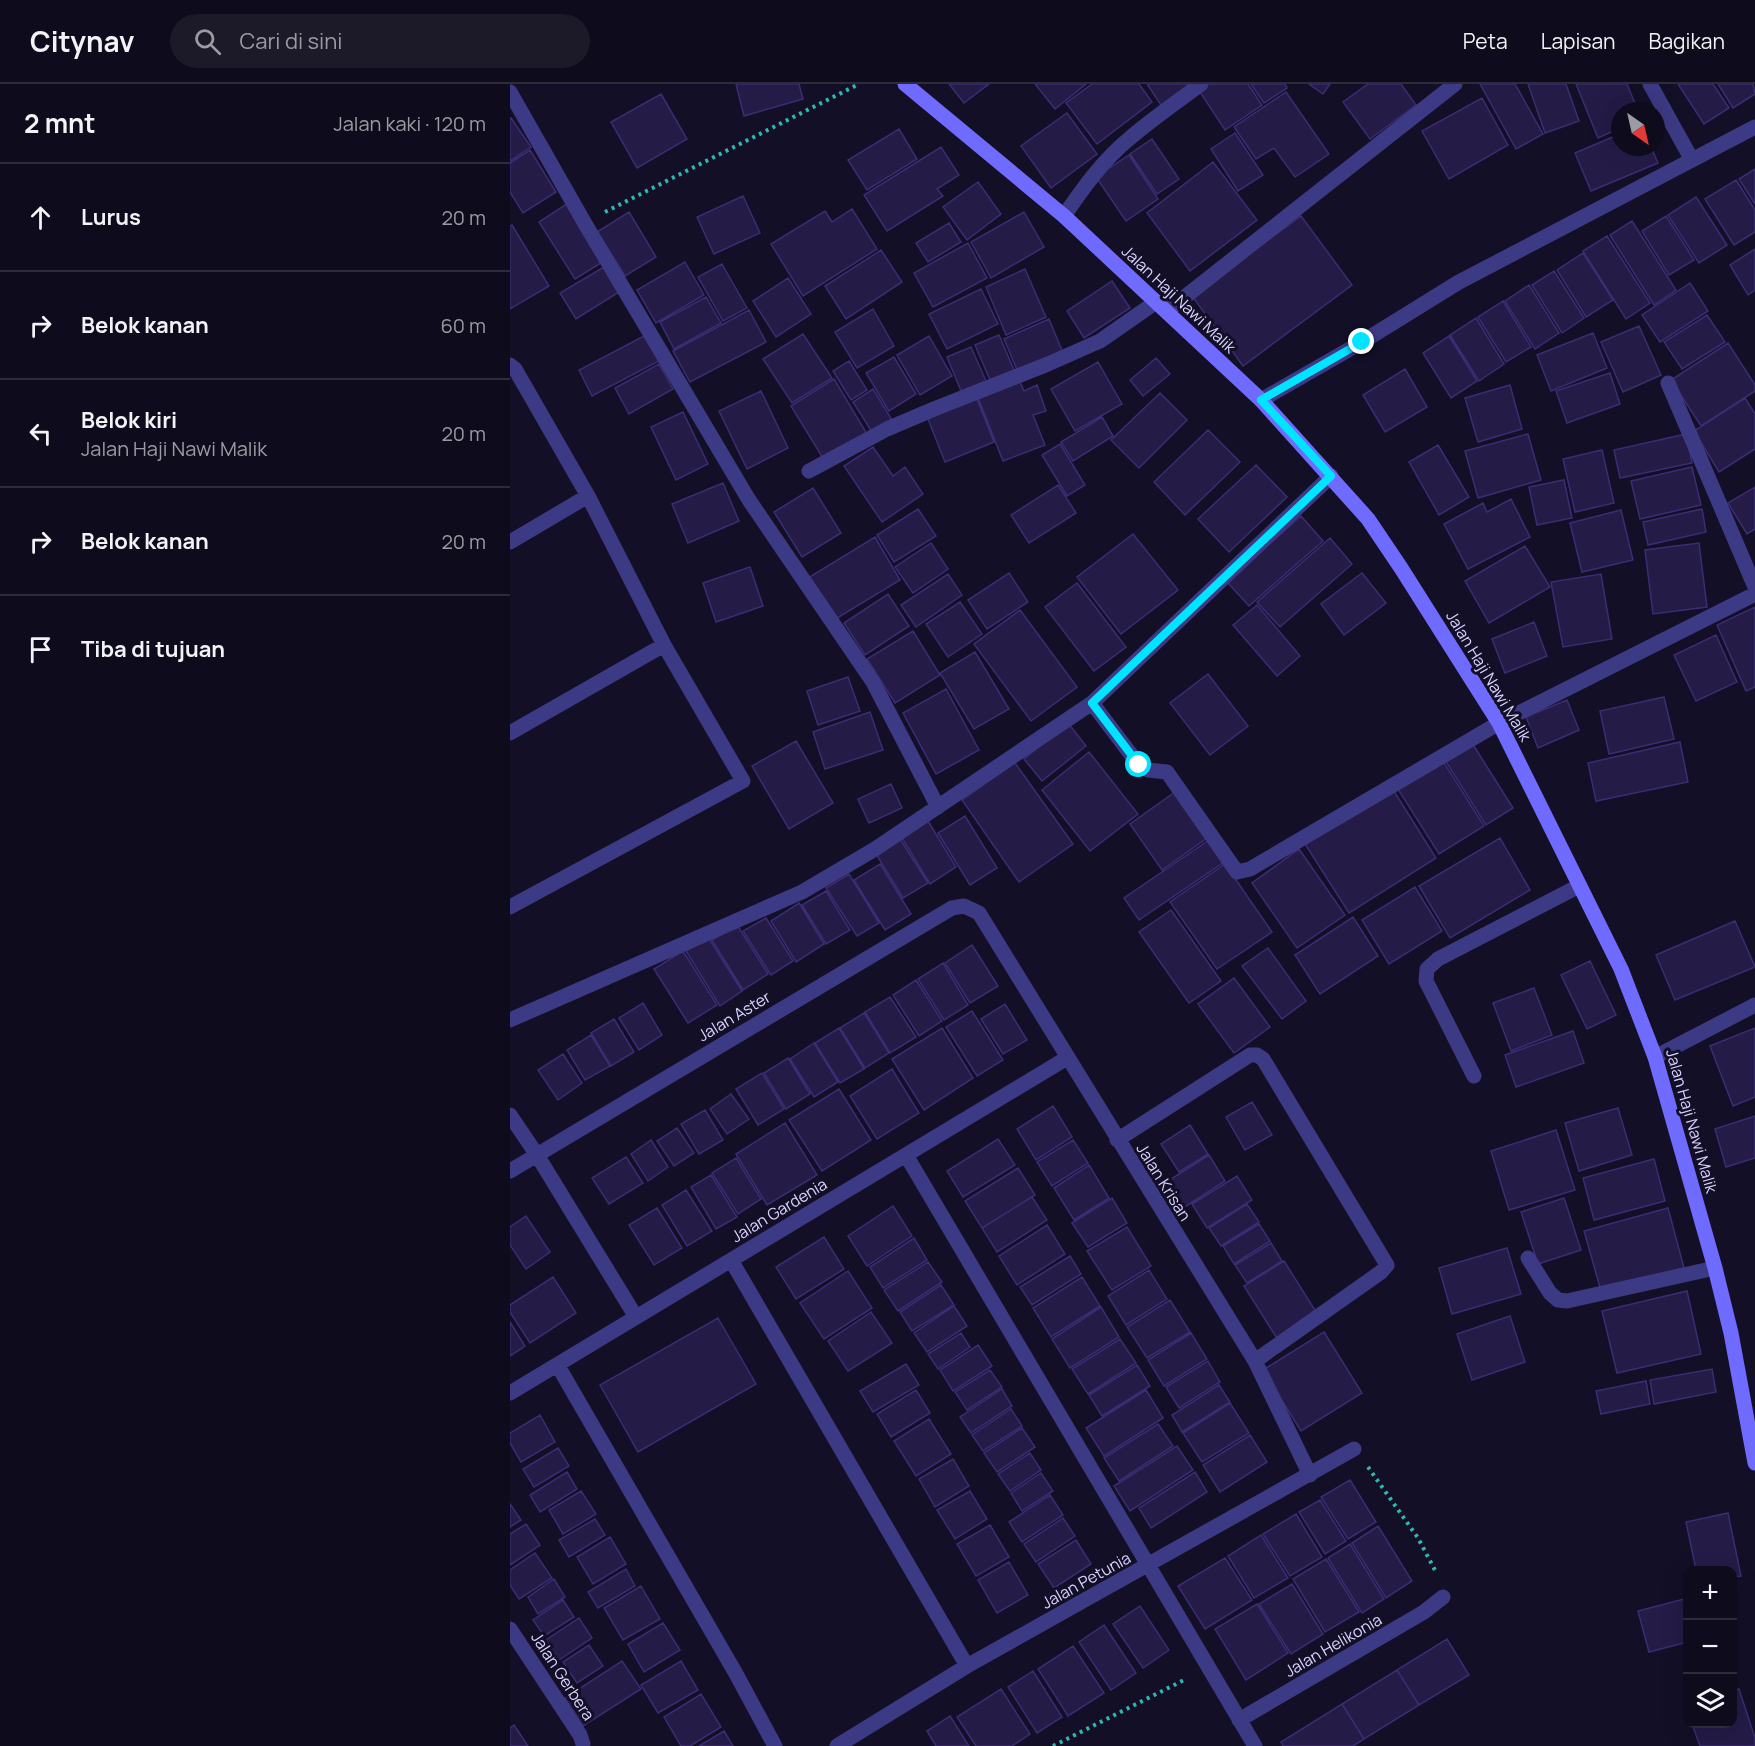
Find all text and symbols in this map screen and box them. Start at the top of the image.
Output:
search box [170,14,590,68]
text: Citynav [30,22,134,60]
icon: search [191,25,224,58]
text: Cari di sini [239,26,342,56]
text: Peta [1463,27,1508,55]
text: Lapisan [1541,27,1616,55]
text: Bagikan [1649,27,1725,55]
north arrow [1611,102,1665,156]
text: 2 mnt [24,105,96,141]
text: Jalan kaki · 120 m [333,110,486,137]
icon: ahead [24,201,57,234]
text: Lurus [81,202,141,232]
text: 20 m [441,204,486,231]
street label: Jalan Haji Nawi Malik [1117,240,1242,359]
icon: right [24,309,57,342]
text: Belok kanan [81,310,209,340]
text: 60 m [440,312,486,339]
route end [1348,328,1374,354]
text: Belok kiri [81,405,177,435]
icon: left [24,417,57,450]
text: 20 m [441,420,486,447]
text: Jalan Haji Nawi Malik [81,435,267,462]
icon: right [24,525,57,558]
text: Belok kanan [81,526,209,556]
text: 20 m [441,528,486,555]
street label: Jalan Haji Nawi Malik [1441,607,1537,746]
icon: arrive [24,633,57,666]
text: Tiba di tujuan [81,634,225,664]
route start [1125,751,1151,777]
street label: Jalan Aster [693,985,775,1046]
street label: Jalan Haji Nawi Malik [1661,1046,1723,1197]
street label: Jalan Krisan [1132,1139,1196,1225]
street label: Jalan Gardenia [727,1173,831,1247]
street label: Jalan Petunia [1038,1546,1134,1614]
map controls [1683,1566,1737,1728]
button: + [1683,1566,1737,1620]
street label: Jalan Helikonia [1280,1608,1386,1682]
button: − [1683,1620,1737,1674]
street label: Jalan Gerbera [526,1628,600,1724]
button: layers [1683,1674,1737,1728]

